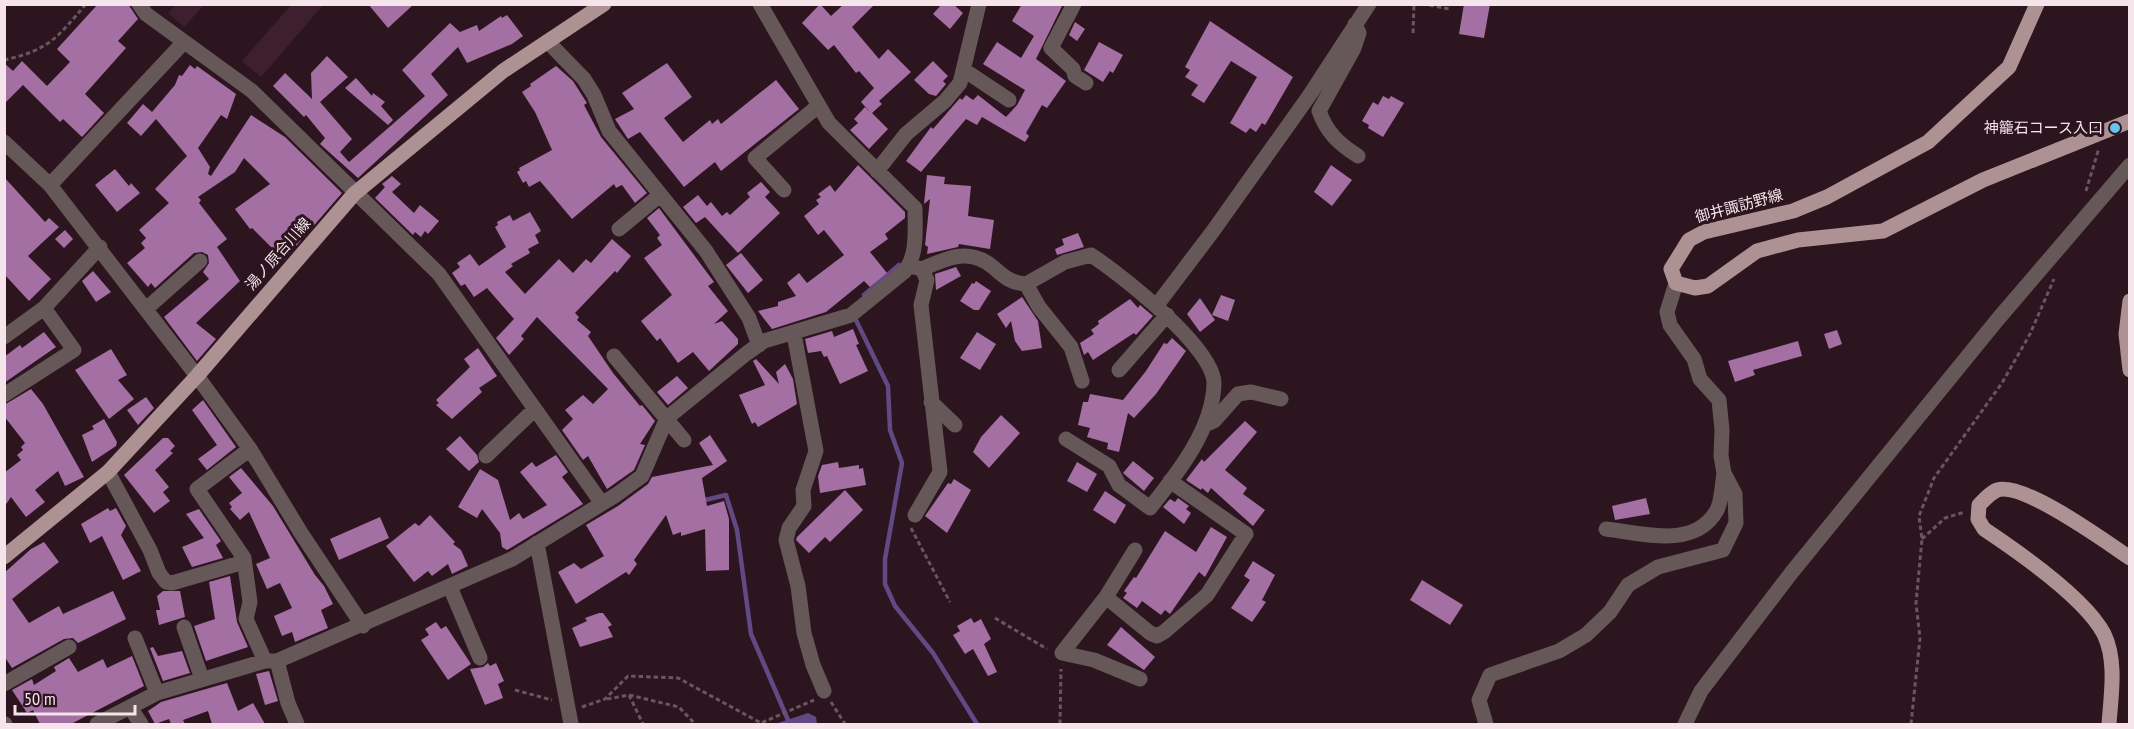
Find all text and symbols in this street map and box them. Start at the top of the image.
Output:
place label: 神籠石コース入口 [1984,118,2103,137]
marker: 神籠石コース入口 [2108,121,2122,135]
street label: 御井諏訪野線 [1693,185,1785,226]
street label: 湯ノ原合川線 [241,213,314,294]
scale bar [15,678,135,716]
text: 50 m [24,687,56,710]

